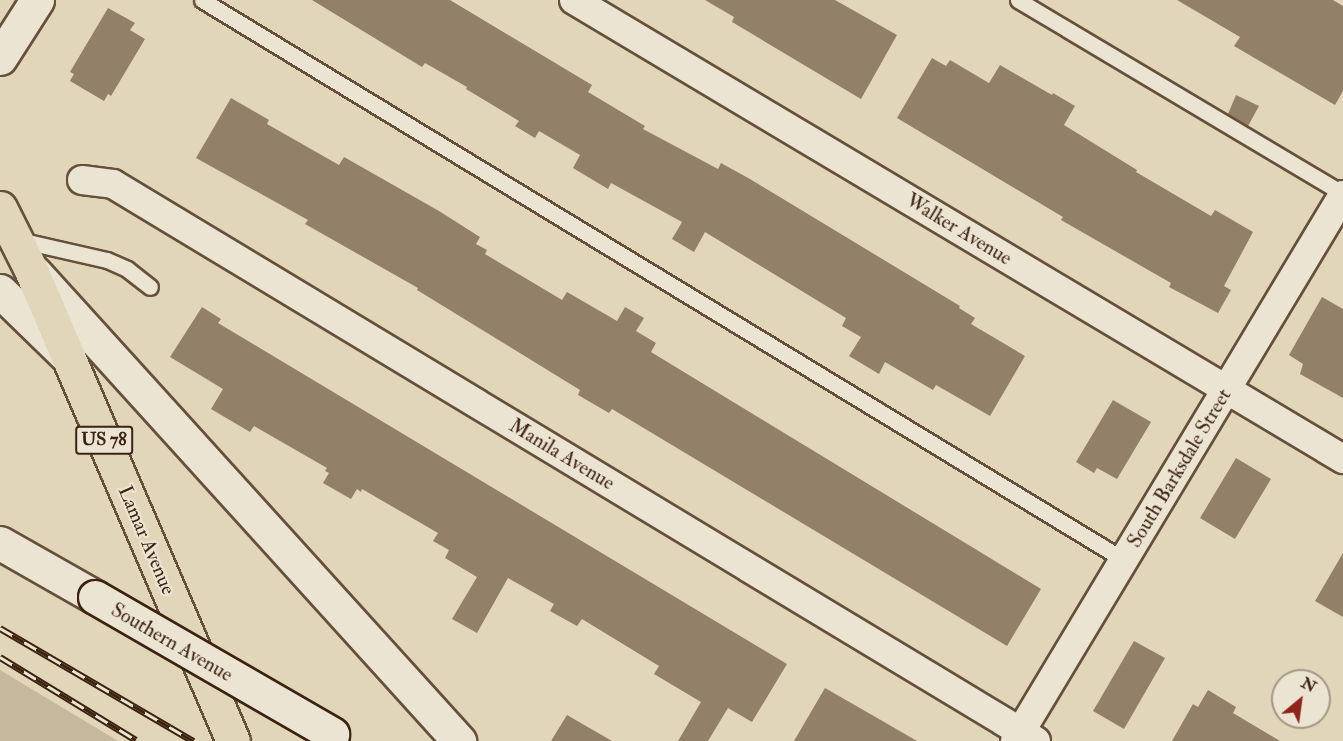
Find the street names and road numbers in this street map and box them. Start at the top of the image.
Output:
street label: Walker Avenue [902,188,1016,270]
street label: South Barksdale Street [1122,384,1236,552]
street label: Manila Avenue [505,413,619,495]
road number: US 78 [74,425,134,455]
street label: Lamar Avenue [113,482,181,598]
street label: Southern Avenue [107,598,237,686]

